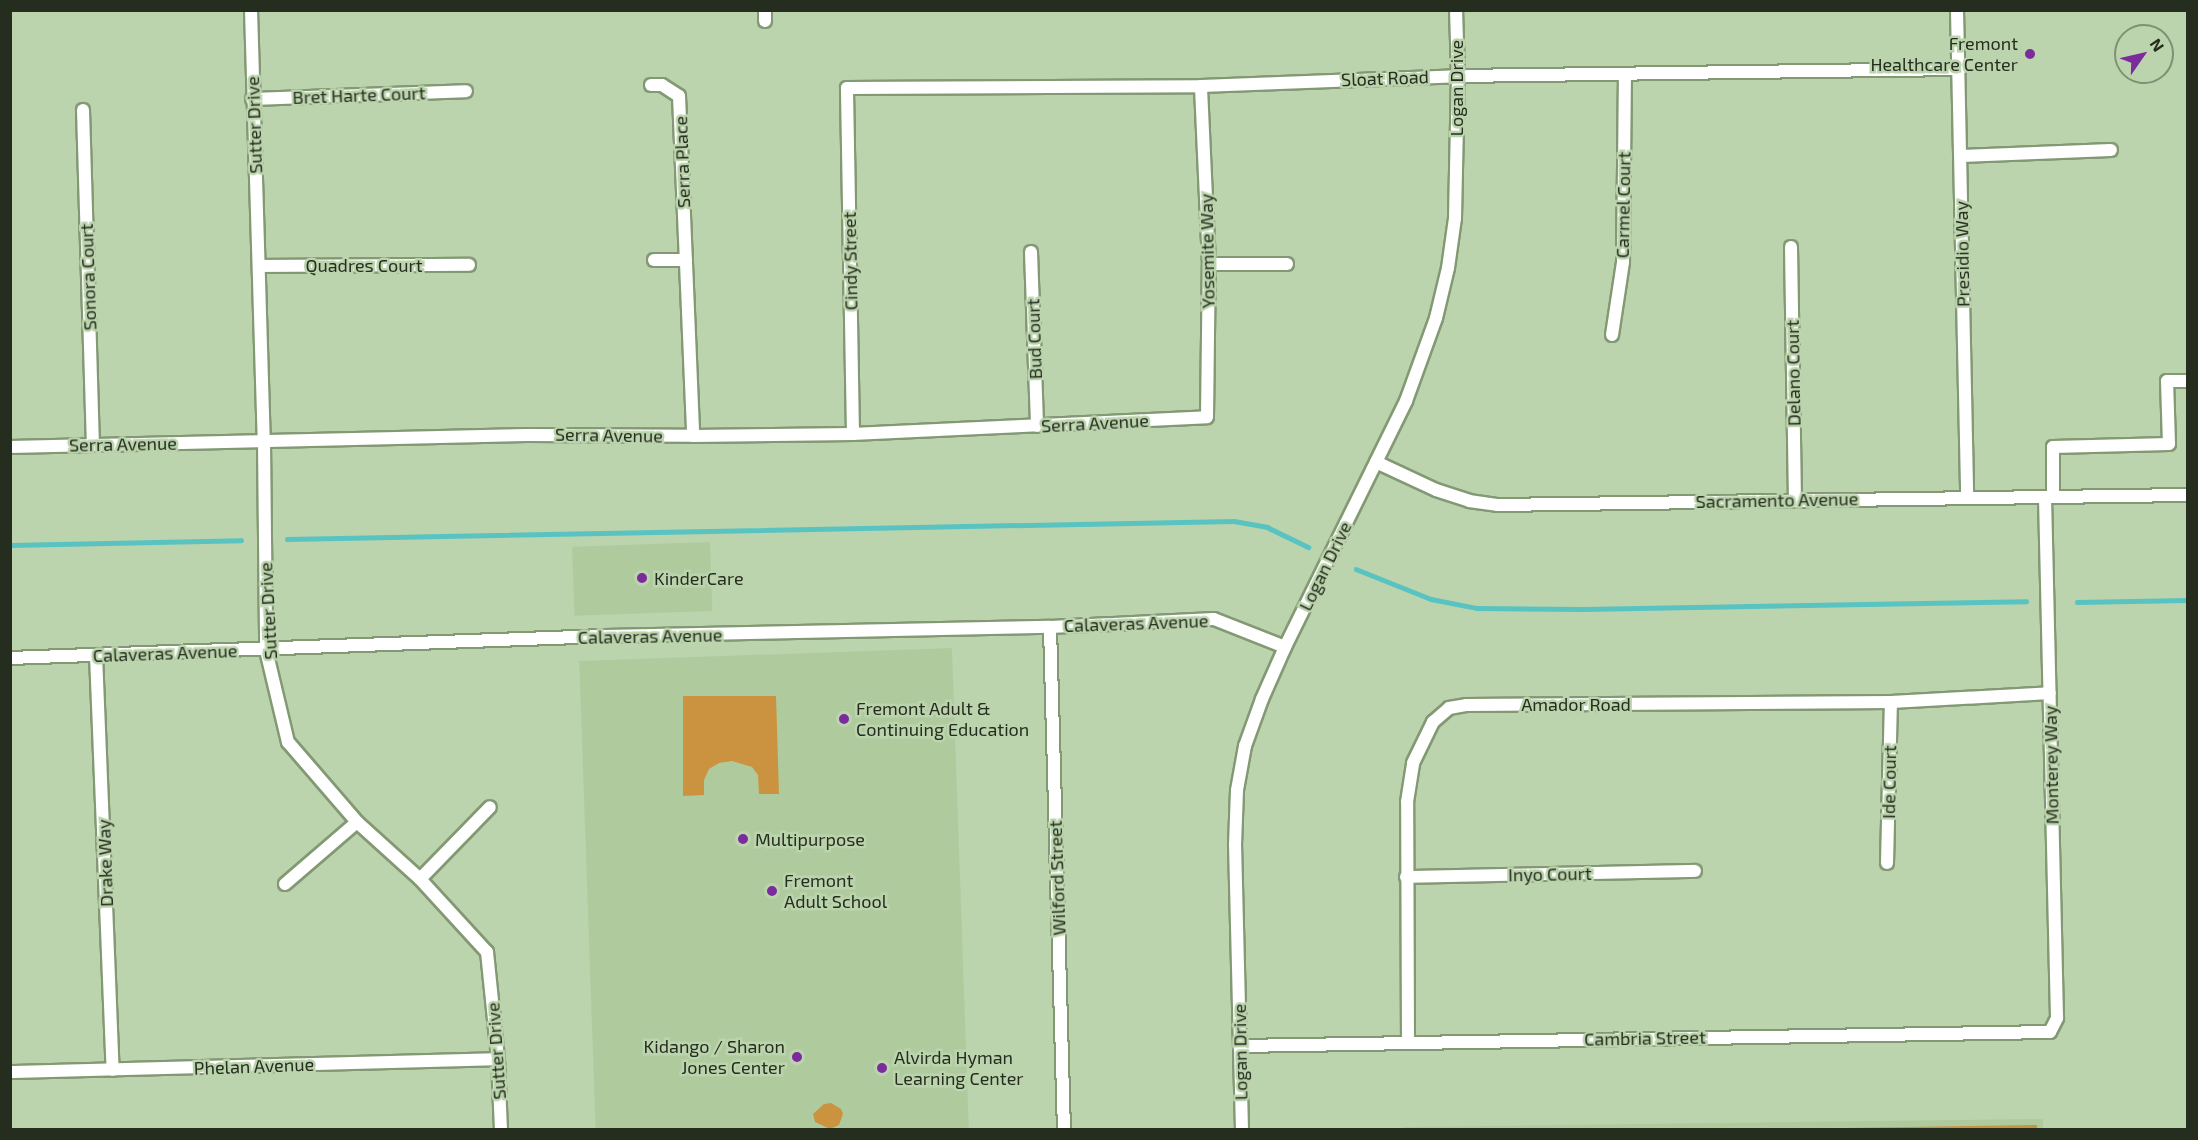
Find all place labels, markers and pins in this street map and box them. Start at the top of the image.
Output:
place label: Fremont Healthcare Center [1870,33,2018,76]
marker: Fremont Healthcare Center [2023,47,2037,61]
place label: KinderCare [654,567,744,589]
marker: KinderCare [635,571,649,585]
place label: Fremont Adult & Continuing Education [856,698,1029,740]
marker: Fremont Adult & Continuing Education [837,712,851,726]
place label: Multipurpose [755,828,865,850]
marker: Multipurpose [736,832,750,846]
place label: Fremont Adult School [784,870,887,912]
marker: Fremont Adult School [765,884,779,898]
place label: Kidango / Sharon Jones Center [644,1036,785,1078]
place label: Alvirda Hyman Learning Center [894,1047,1024,1090]
marker: Kidango / Sharon Jones Center [790,1050,804,1064]
marker: Alvirda Hyman Learning Center [875,1061,889,1075]

